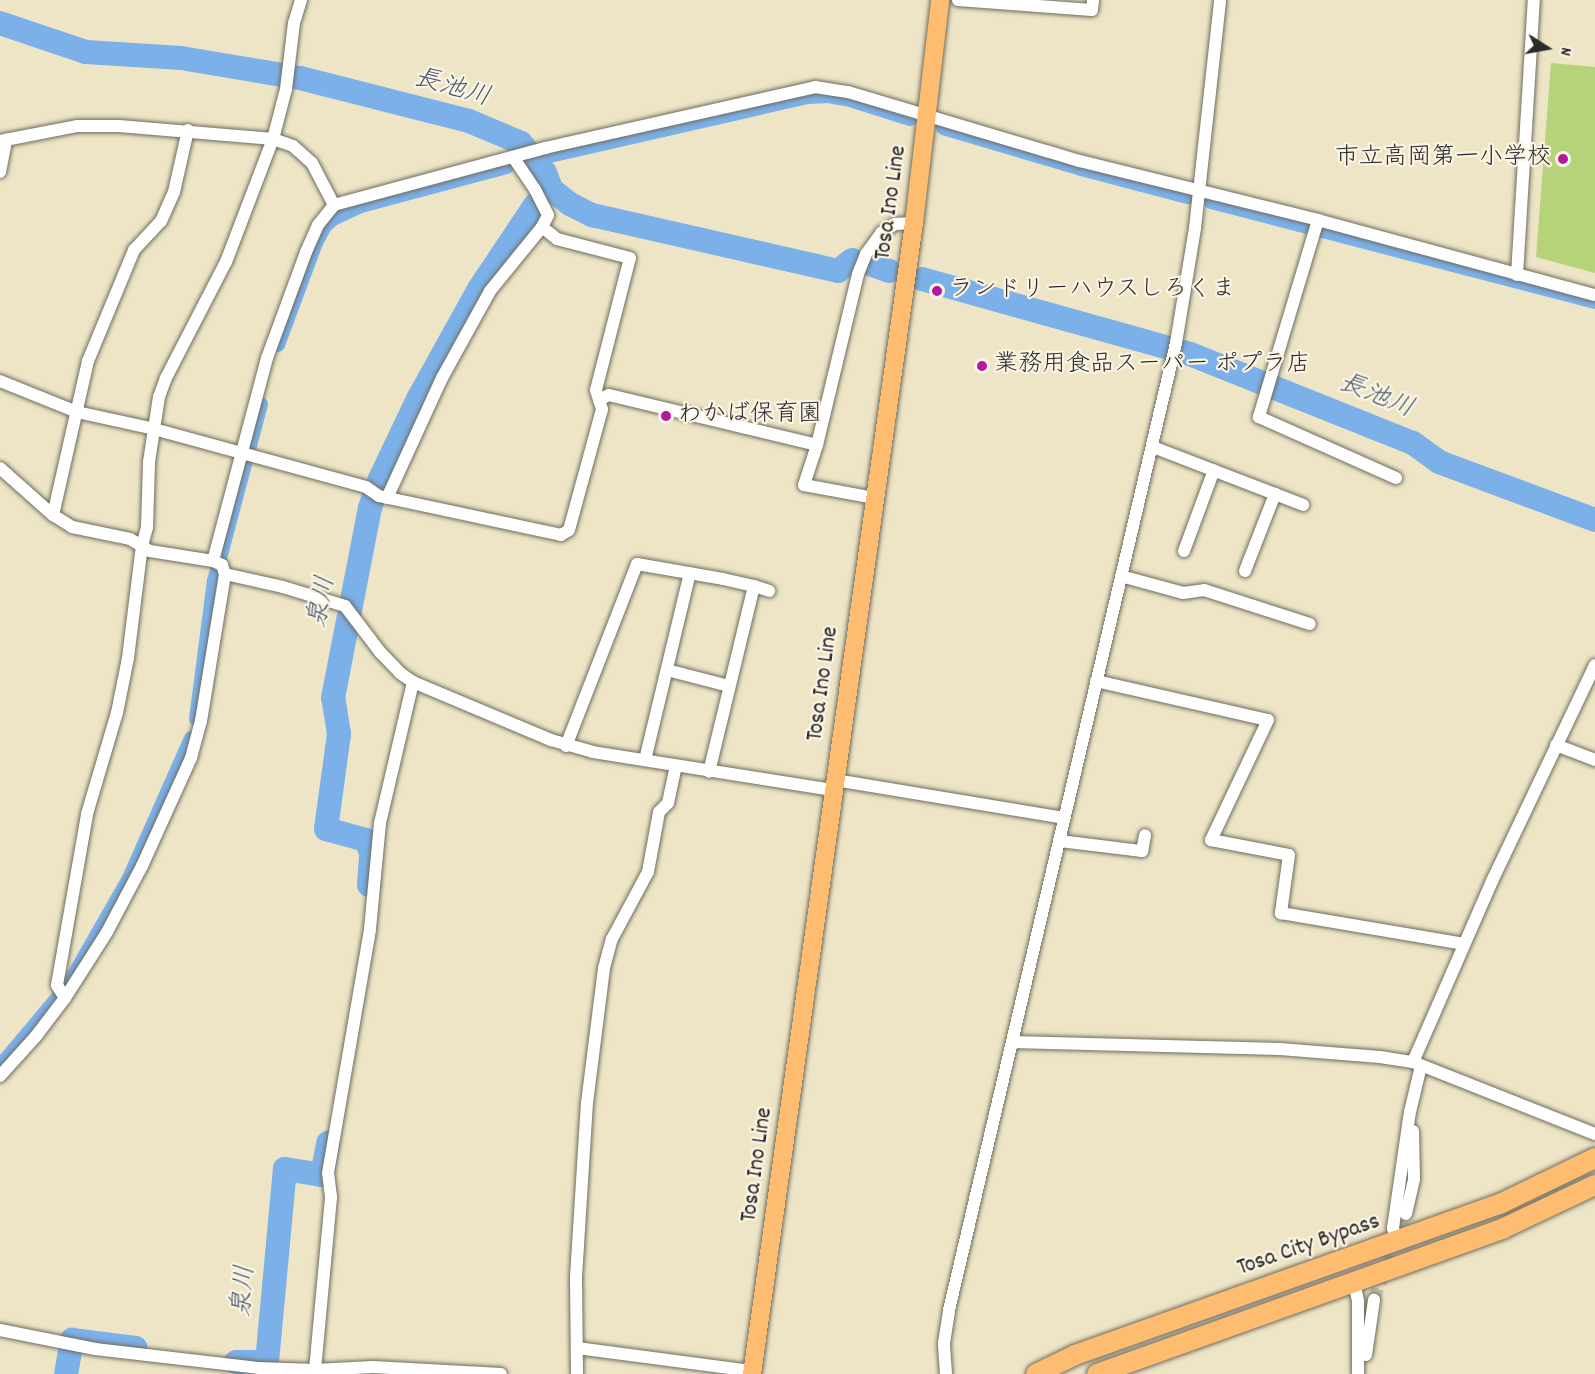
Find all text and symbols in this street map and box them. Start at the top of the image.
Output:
north arrow [1517,18,1577,78]
text: N [1553,45,1577,58]
water label: 長池川 [410,63,494,115]
street label: Tosa Ino Line [870,144,914,262]
place label: 市立高岡第一小学校 [1335,145,1551,173]
marker: 市立高岡第一小学校 [1556,152,1570,166]
place label: ランドリーハウスしろくま [949,277,1237,305]
marker: ランドリーハウスしろくま [930,284,944,298]
place label: 業務用食品スーパー ポプラ店 [994,352,1311,380]
marker: 業務用食品スーパー ポプラ店 [975,359,989,373]
water label: 長池川 [1334,368,1418,426]
place label: わかば保育園 [678,402,822,430]
marker: わかば保育園 [659,409,673,423]
water label: 泉川 [303,574,343,630]
street label: Tosa Ino Line [802,625,846,743]
street label: Tosa Ino Line [736,1106,780,1224]
street label: Tosa City Bypass [1234,1208,1384,1284]
water label: 泉川 [227,1264,263,1318]

